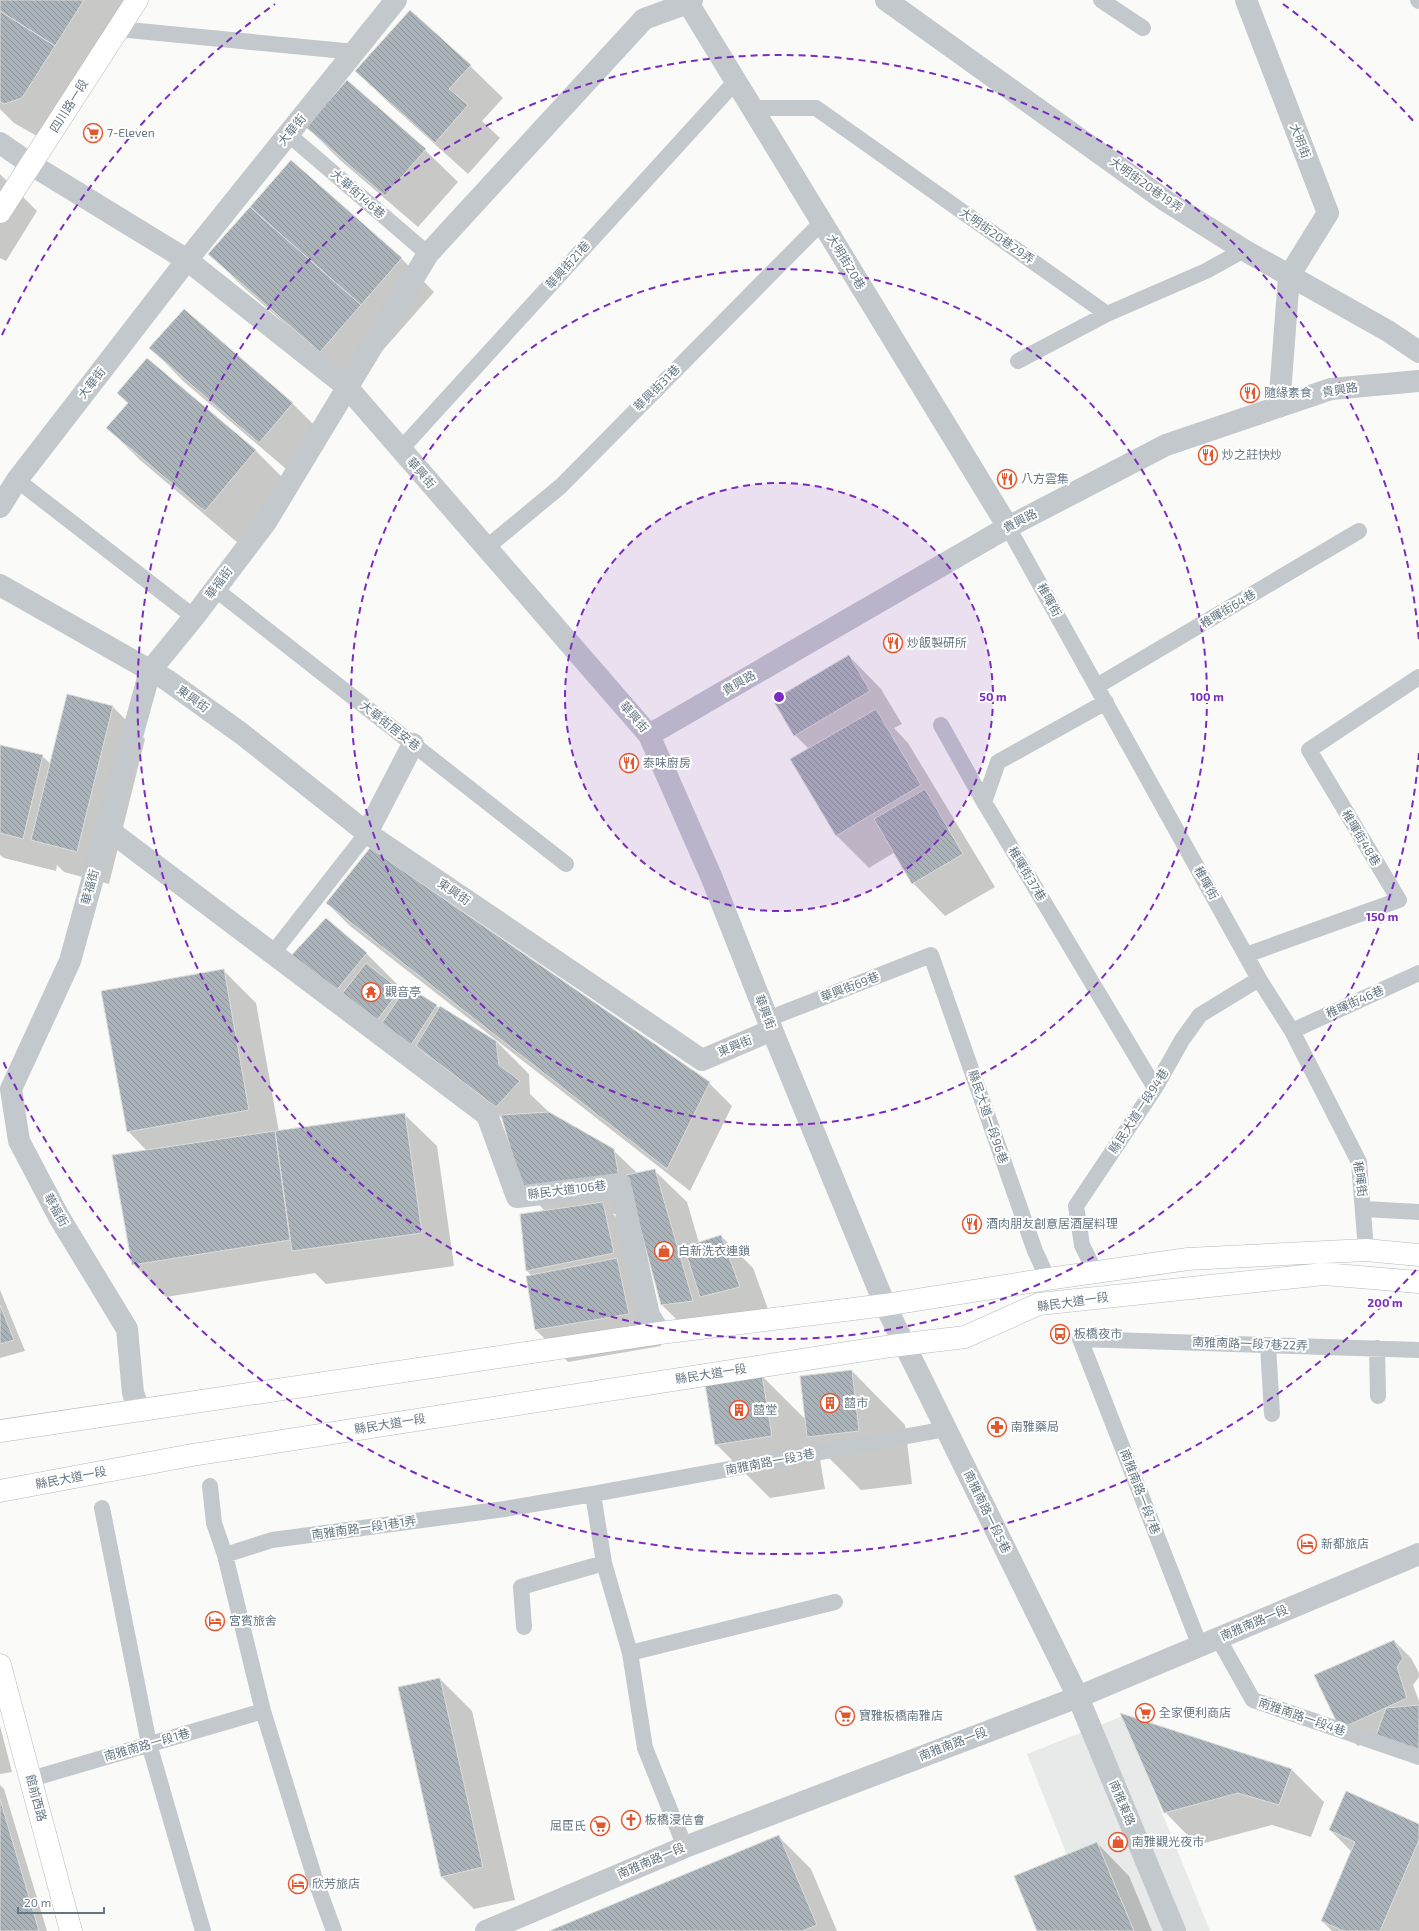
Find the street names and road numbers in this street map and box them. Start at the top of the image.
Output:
street label: 四川路一段 [46,76,90,135]
street label: 大華街 [274,111,308,148]
street label: 大明街 [1288,121,1314,160]
street label: 大明街20巷19弄 [1107,154,1186,214]
street label: 大華街146巷 [329,166,389,221]
street label: 大明街20巷29弄 [958,204,1037,266]
street label: 大明街20巷 [825,231,869,292]
street label: 華興街21巷 [542,238,592,291]
street label: 華興街31巷 [630,361,682,413]
street label: 大華街 [75,364,108,401]
street label: 貴興路 [1321,379,1359,399]
street label: 華興街 [405,454,439,491]
street label: 貴興路 [1000,505,1039,535]
street label: 華福街 [202,564,235,601]
street label: 稚暉街 [1035,580,1065,619]
street label: 稚暉街64巷 [1197,586,1258,630]
street label: 貴興路 [719,667,758,697]
street label: 東興街 [175,682,212,714]
street label: 大華街居安巷 [358,698,423,753]
street label: 華興街 [618,698,652,735]
street label: 稚暉街48巷 [1340,807,1384,868]
street label: 稚暉街37巷 [1006,844,1050,903]
street label: 稚暉街 [1192,863,1222,902]
street label: 華福街 [78,868,100,906]
street label: 東興街 [436,875,473,907]
street label: 華興街69巷 [818,968,881,1004]
street label: 稚暉街46巷 [1323,982,1386,1020]
street label: 華興街 [753,992,779,1031]
street label: 東興街 [715,1032,754,1058]
street label: 縣民大道一段94巷 [1106,1065,1171,1155]
street label: 縣民大道一段96巷 [966,1068,1011,1165]
street label: 稚暉街 [1352,1160,1370,1198]
street label: 縣民大道106巷 [527,1177,607,1201]
street label: 華福街 [42,1190,72,1229]
street label: 縣民大道一段 [1036,1289,1109,1313]
street label: 南雅南路一段7巷22弄 [1192,1334,1308,1352]
street label: 縣民大道一段 [674,1360,748,1386]
street label: 縣民大道一段 [353,1410,427,1436]
street label: 南雅南路一段3巷 [724,1445,816,1477]
street label: 南雅南路一段7巷 [1118,1447,1164,1536]
street label: 縣民大道一段 [34,1463,107,1491]
street label: 南雅南路一段5巷 [962,1468,1014,1555]
street label: 南雅南路一段1巷1弄 [311,1513,417,1541]
street label: 南雅南路一段 [1218,1602,1289,1643]
street label: 南雅南路一段4巷 [1257,1695,1348,1738]
street label: 南雅南路一段 [917,1724,989,1763]
street label: 南雅南路一段1巷 [102,1725,191,1763]
street label: 館前西路 [24,1773,50,1823]
street label: 南雅東路 [1107,1778,1139,1827]
street label: 南雅南路一段 [615,1840,686,1881]

